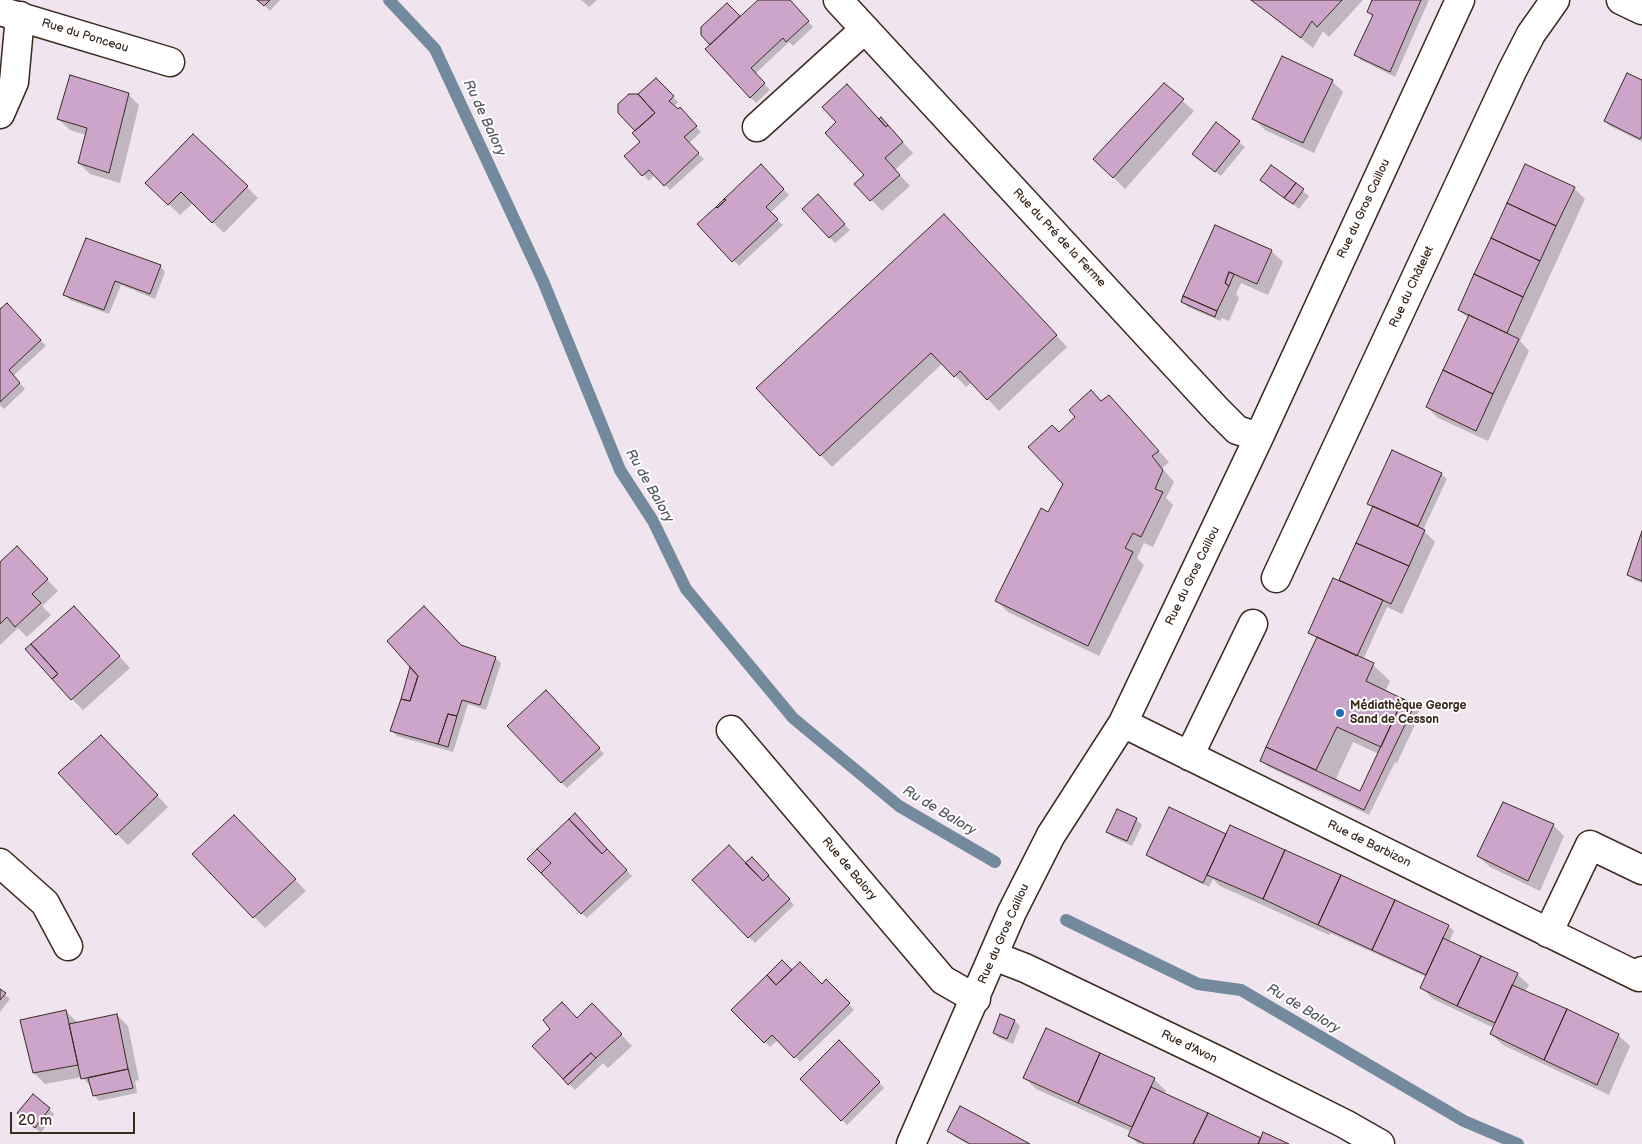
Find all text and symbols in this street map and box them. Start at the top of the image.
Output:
street label: Rue du Ponceau [40,16,130,56]
water label: Ru de Balory [459,77,509,159]
street label: Rue du Gros Caillou [1335,157,1393,261]
street label: Rue du Pré de la Ferme [1010,186,1108,290]
street label: Rue du Châtelet [1387,244,1437,330]
water label: Ru de Balory [621,446,677,526]
street label: Rue du Gros Caillou [1163,524,1223,628]
place label: Médiathèque George Sand de Cesson [1350,699,1466,727]
marker: Médiathèque George Sand de Cesson [1334,707,1346,719]
water label: Ru de Balory [899,783,979,839]
street label: Rue de Barbizon [1325,818,1413,870]
street label: Rue de Balory [819,835,879,903]
street label: Rue du Gros Caillou [975,882,1033,986]
water label: Ru de Balory [1263,981,1343,1037]
street label: Rue d'Avon [1159,1027,1219,1067]
scale bar [12,1102,138,1134]
text: 20 m [18,1111,52,1130]

